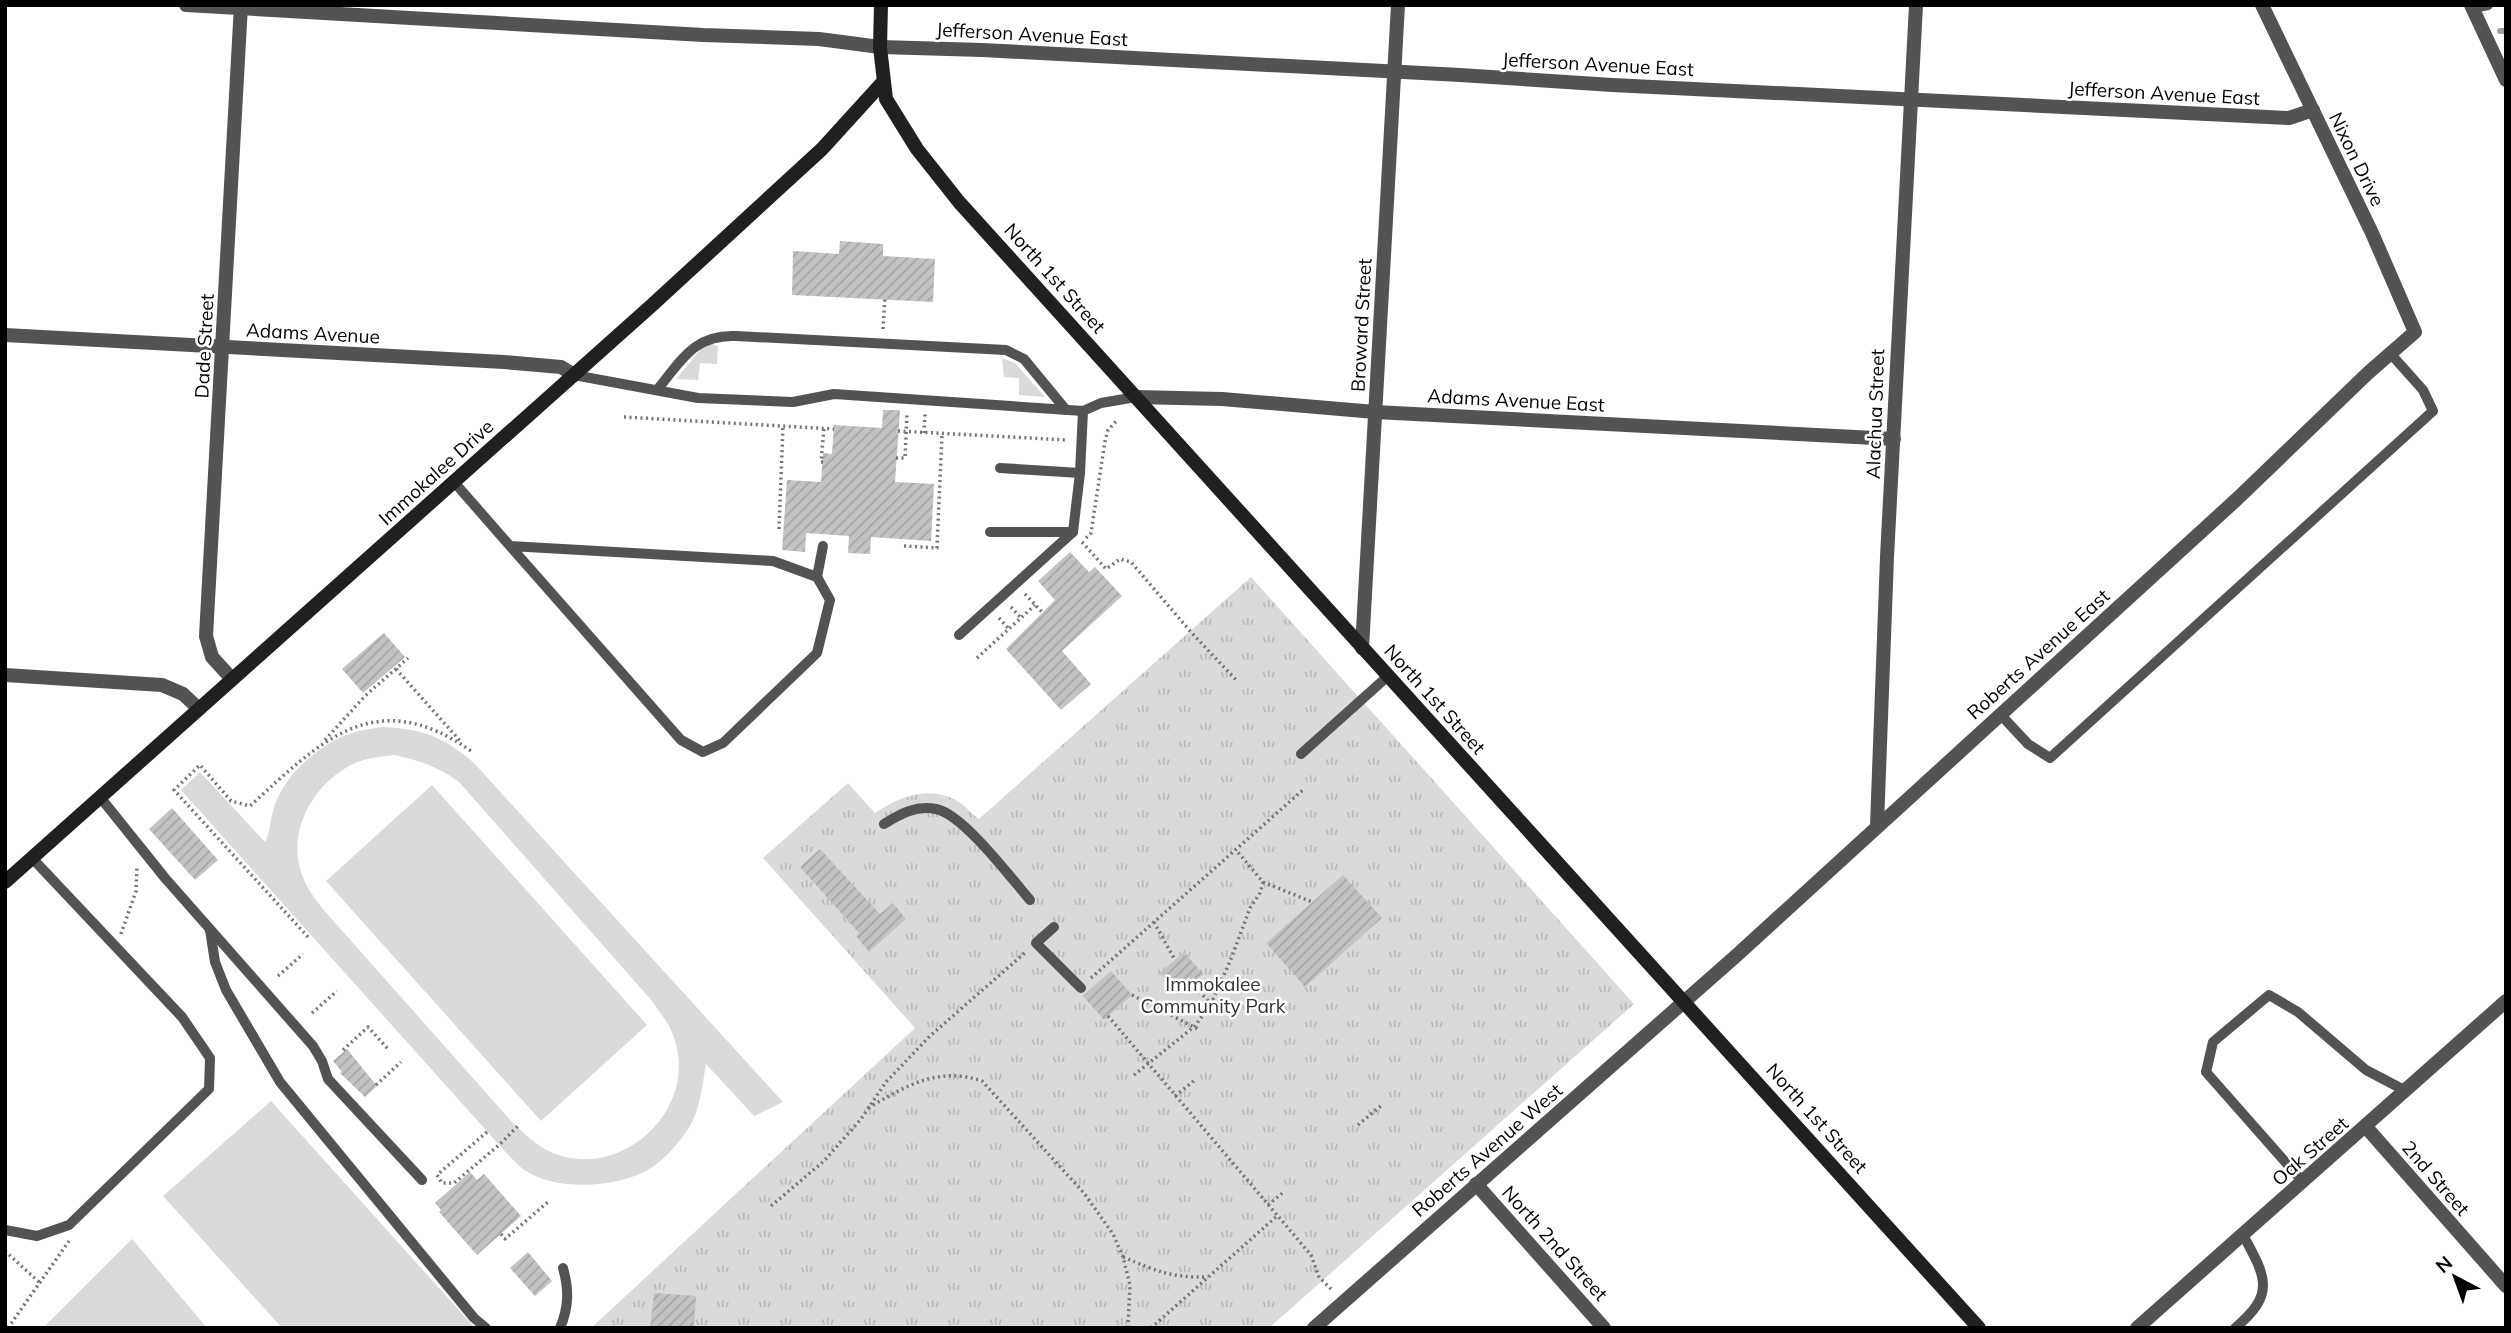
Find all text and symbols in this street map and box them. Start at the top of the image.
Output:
street label: Jefferson Avenue East [936,17,1129,51]
street label: Jefferson Avenue East [1502,47,1695,81]
street label: Jefferson Avenue East [2068,76,2261,110]
street label: Nixon Drive [2324,108,2390,210]
street label: North 1st Street [999,218,1111,338]
street label: Broward Street [1346,257,1377,392]
street label: Dade Street [189,293,219,399]
street label: Adams Avenue [246,318,380,348]
street label: Alachua Street [1861,348,1889,480]
street label: Adams Avenue East [1427,383,1605,417]
street label: Immokalee Drive [374,414,498,530]
street label: Roberts Avenue East [1962,583,2114,724]
street label: North 1st Street [1379,639,1491,759]
park label: Immokalee Community Park [1141,972,1286,1018]
street label: North 1st Street [1761,1058,1873,1178]
street label: Roberts Avenue West [1407,1078,1567,1222]
street label: Oak Street [2267,1111,2353,1191]
street label: 2nd Street [2397,1136,2475,1221]
street label: North 2nd Street [1497,1180,1613,1306]
north arrow [2420,1242,2490,1312]
text: N [2431,1250,2457,1278]

